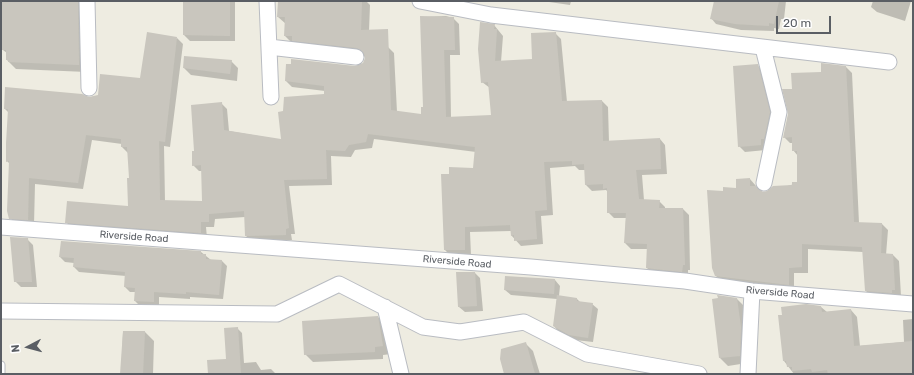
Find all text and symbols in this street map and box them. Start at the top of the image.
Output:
scale bar [778,8,833,34]
text: 20 m [783,16,811,30]
street label: Riverside Road [99,229,169,245]
street label: Riverside Road [422,253,492,271]
street label: Riverside Road [745,284,815,302]
north arrow [8,327,48,367]
text: N [9,344,22,353]

